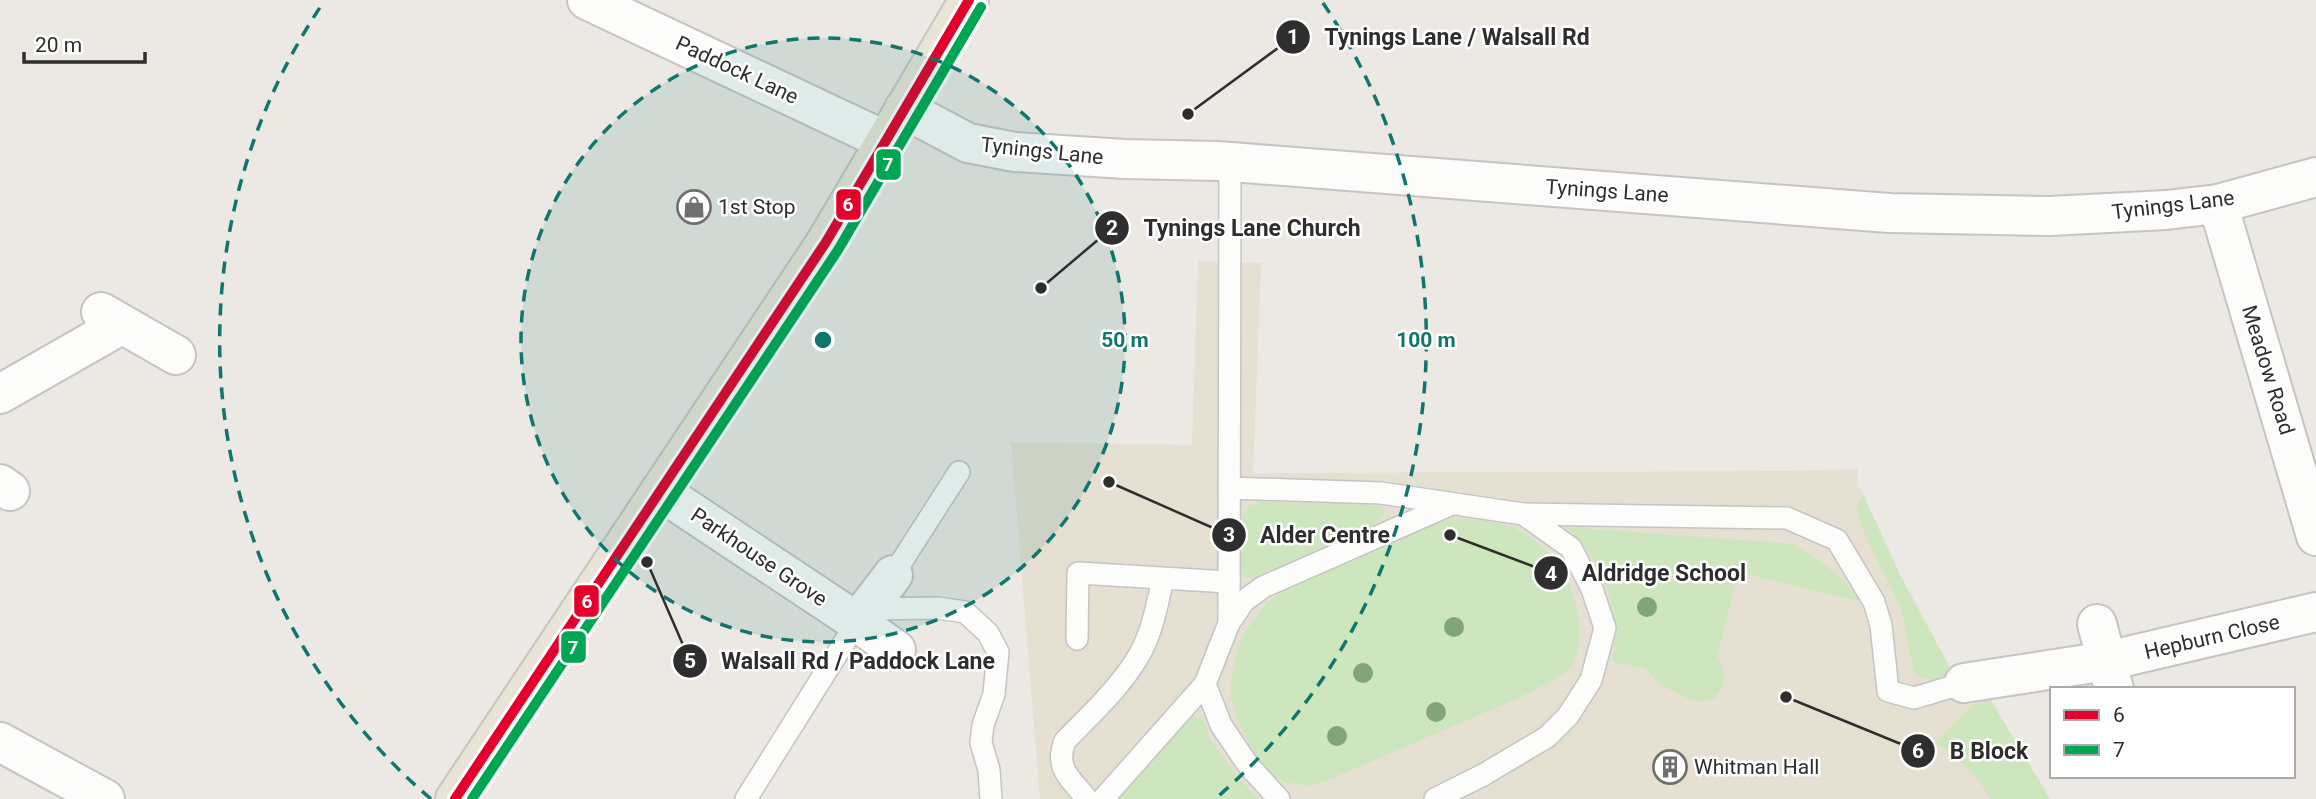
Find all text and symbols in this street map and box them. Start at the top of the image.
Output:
callout: Tynings Lane / Walsall Rd [1275,15,1604,59]
scale bar [24,21,145,65]
text: Tynings Lane / Walsall Rd [1324,24,1590,51]
text: 1 [1287,25,1299,49]
street label: Paddock Lane [672,31,802,109]
text: 20 m [35,33,82,57]
street label: Tynings Lane [979,133,1105,169]
line badge: 7 [875,148,902,181]
text: 7 [883,153,894,176]
street label: Tynings Lane [1545,175,1669,207]
street label: Tynings Lane [2110,186,2236,224]
shop icon: 1st Stop [675,188,713,226]
line badge: 6 [835,188,862,221]
text: 6 [843,193,854,216]
place label: 1st Stop [718,195,796,219]
callout: Tynings Lane Church [1094,206,1375,250]
text: Tynings Lane Church [1143,215,1361,242]
text: 2 [1106,216,1118,240]
street label: Meadow Road [2237,302,2299,438]
centre of rings [811,328,835,352]
text: 50 m [1101,328,1149,352]
text: 100 m [1396,328,1456,352]
street label: Parkhouse Grove [686,503,832,611]
callout: Alder Centre [1211,513,1404,557]
text: Alder Centre [1260,522,1390,549]
text: 3 [1223,523,1235,547]
callout: Aldridge School [1533,551,1761,595]
text: Aldridge School [1582,560,1746,587]
text: 4 [1545,562,1557,586]
line badge: 6 [573,584,600,618]
text: 6 [582,590,593,613]
street label: Hepburn Close [2142,610,2282,664]
line badge: 7 [560,630,587,664]
text: 7 [568,636,579,659]
callout: Walsall Rd / Paddock Lane [672,639,1009,683]
text: Walsall Rd / Paddock Lane [721,648,995,675]
text: 5 [684,649,696,673]
legend [2050,687,2295,778]
text: 6 [2113,703,2125,727]
callout: B Block [1901,729,2042,773]
text: B Block [1950,738,2029,765]
text: 7 [2113,738,2125,762]
text: 6 [1912,739,1924,763]
building icon: Whitman Hall [1651,748,1689,786]
place label: Whitman Hall [1694,755,1819,779]

